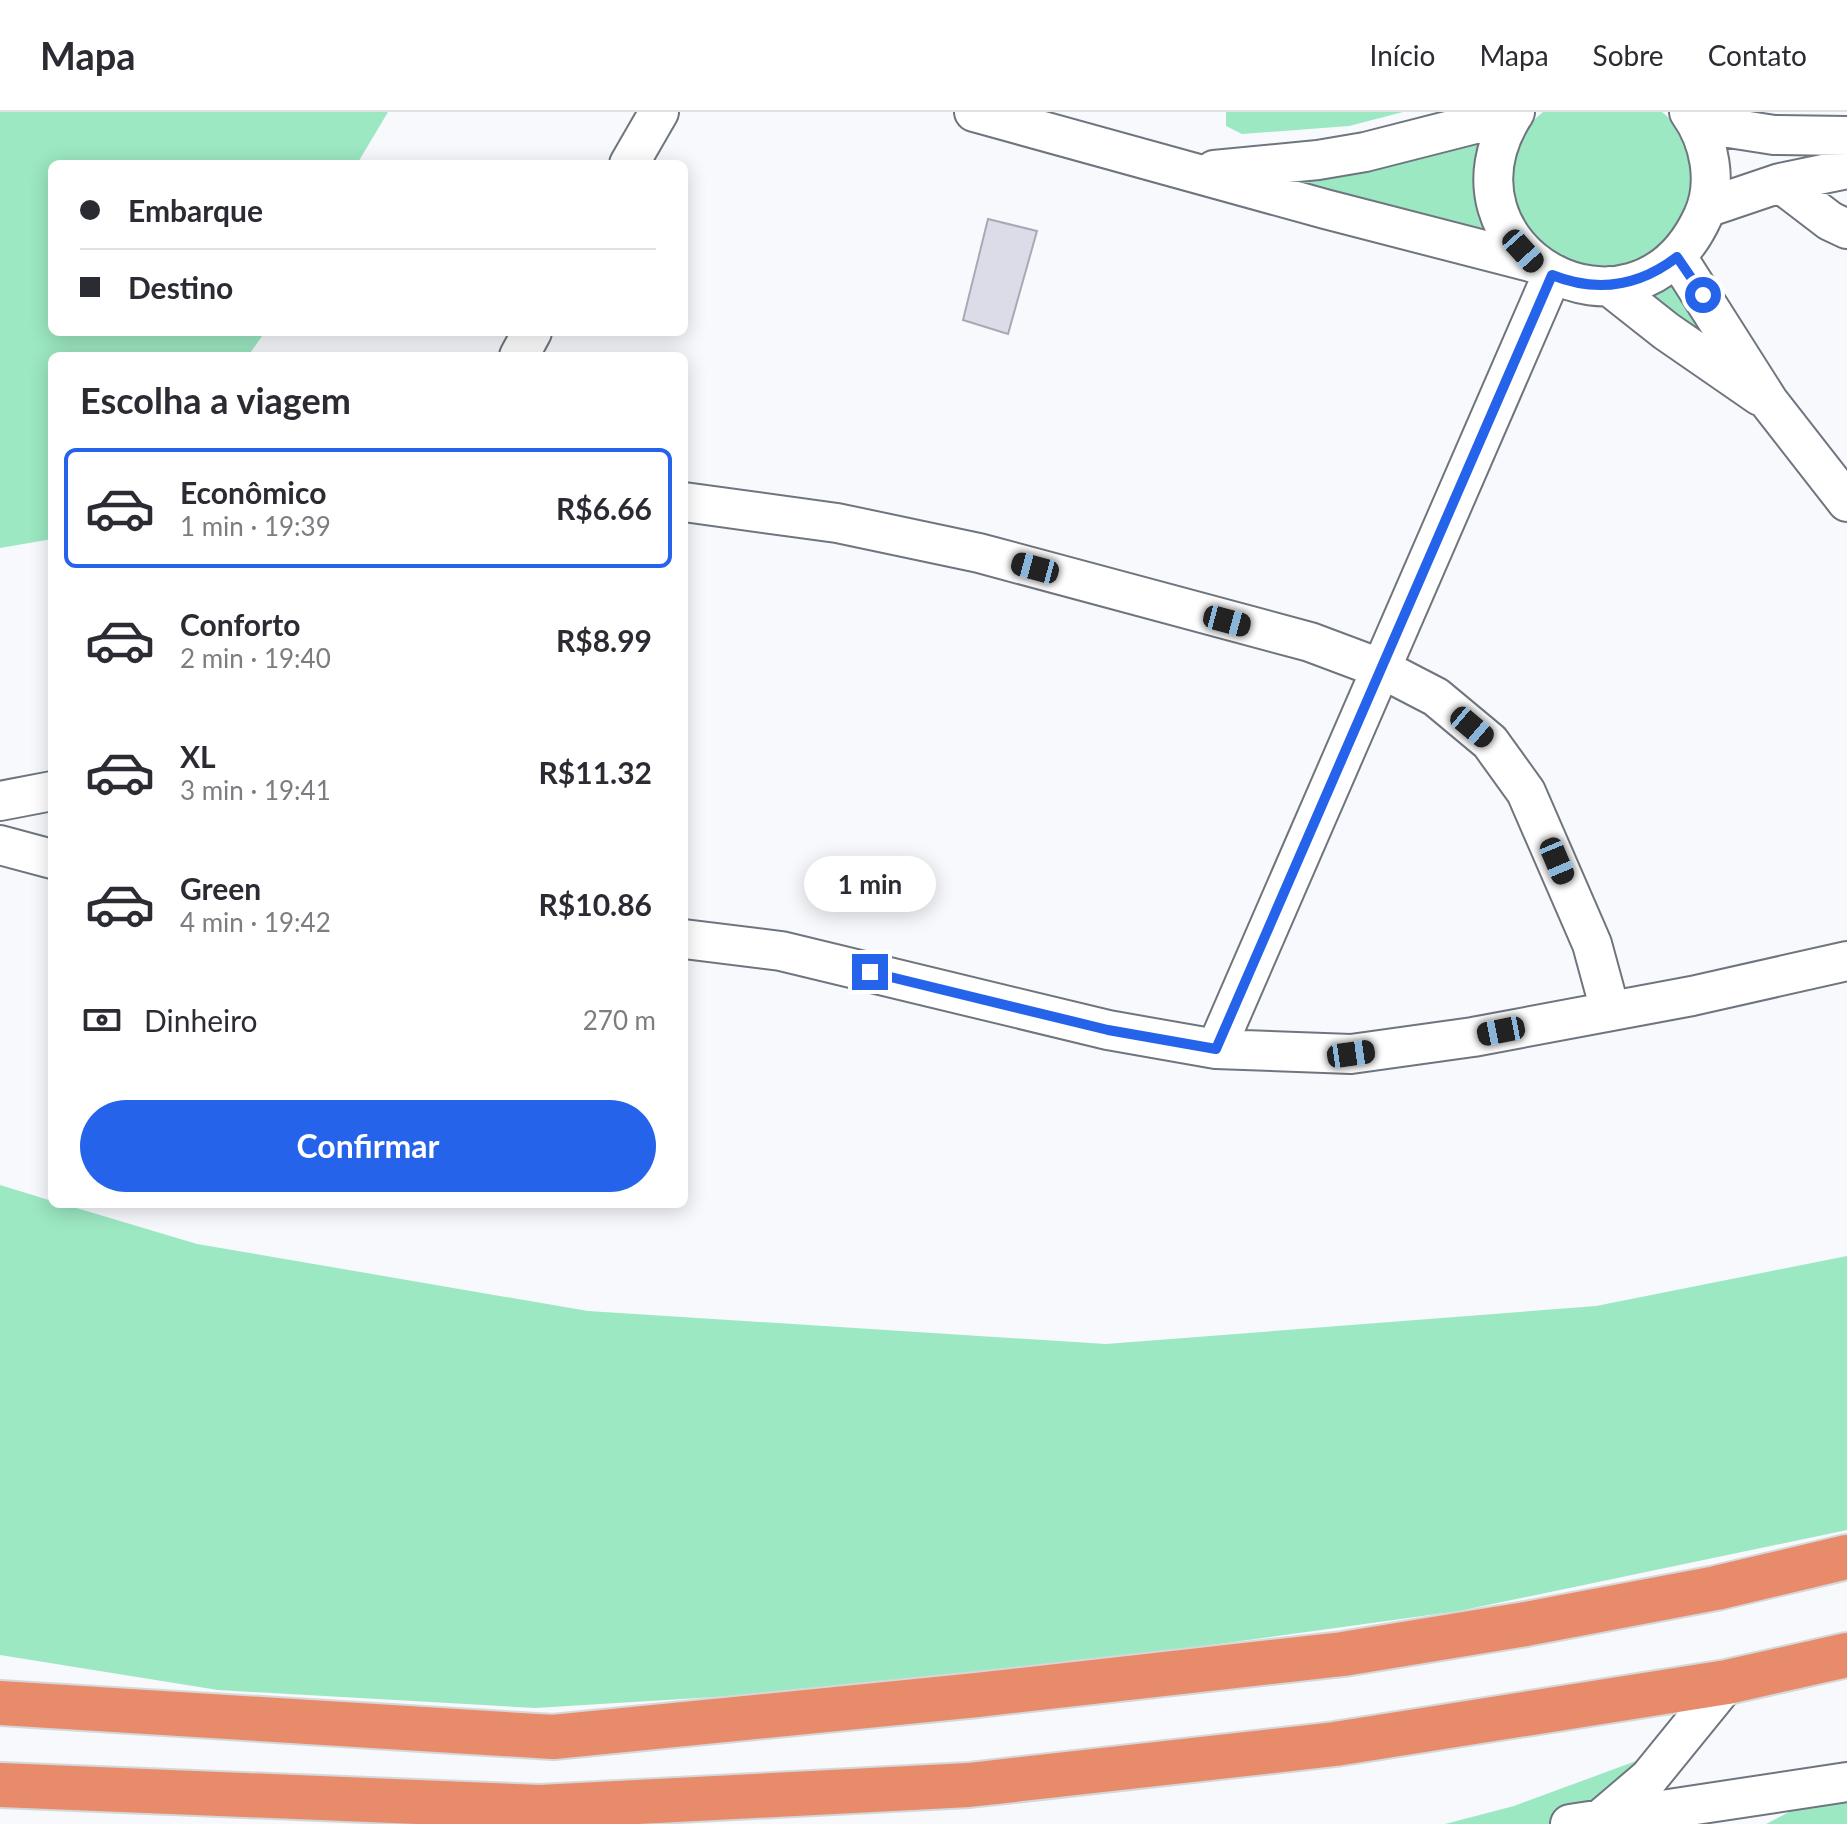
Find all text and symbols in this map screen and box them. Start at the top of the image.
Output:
text: Mapa [40,32,136,78]
text: Início [1370,38,1435,72]
text: Mapa [1479,38,1549,72]
text: Sobre [1593,38,1664,72]
text: Contato [1708,38,1807,72]
text: Embarque [128,192,263,228]
car [1498,225,1548,277]
text: Destino [128,269,233,305]
route start [1685,277,1721,313]
text: Escolha a viagem [80,378,351,422]
icon: car [84,472,156,544]
text: Econômico [180,474,326,510]
text: R$6.66 [556,490,652,526]
text: 1 min · 19:39 [180,510,331,542]
car [1009,550,1061,586]
car [1201,603,1253,639]
icon: car [84,604,156,676]
text: Conforto [180,606,300,642]
text: R$8.99 [556,622,652,658]
text: 2 min · 19:40 [180,642,331,674]
car [1446,702,1498,752]
icon: car [84,736,156,808]
text: XL [180,738,216,774]
text: R$11.32 [539,754,652,790]
text: 3 min · 19:41 [180,774,331,806]
car [1537,834,1577,888]
callout: 1 min [804,856,936,912]
icon: car [84,868,156,940]
text: 1 min [838,868,902,900]
text: Green [180,870,261,906]
text: R$10.86 [539,886,652,922]
text: 4 min · 19:42 [180,906,331,938]
route end [852,954,888,990]
icon: cash [80,998,124,1042]
text: Dinheiro [144,1002,258,1038]
text: 270 m [583,1004,656,1036]
car [1475,1015,1527,1047]
car [1326,1039,1376,1069]
button: Confirmar [80,1100,656,1192]

